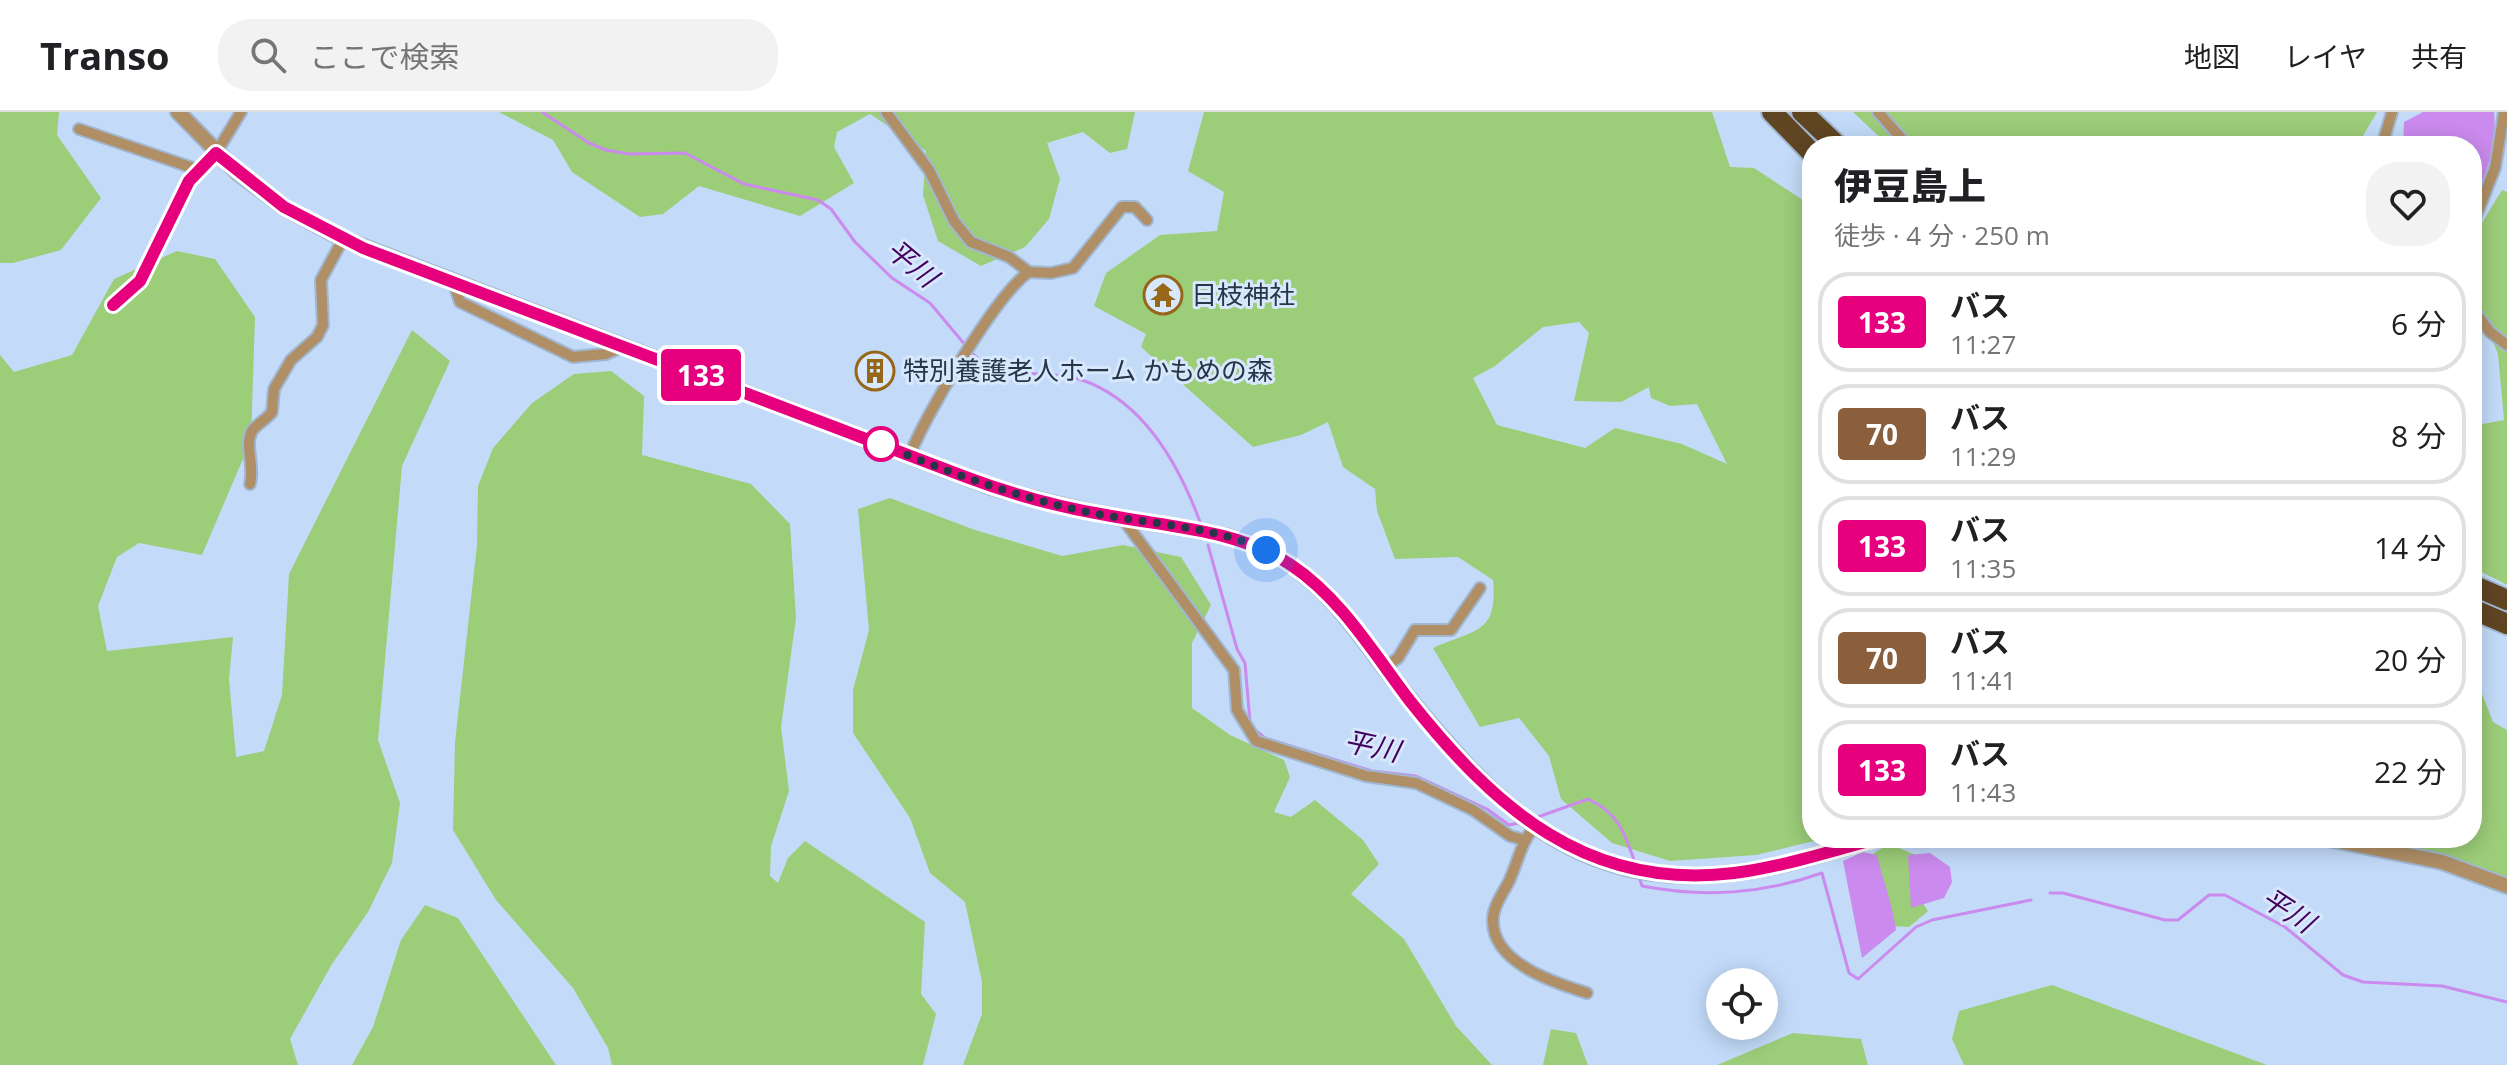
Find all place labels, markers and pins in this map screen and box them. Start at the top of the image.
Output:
temple icon: 日枝神社 [1142,274,1184,316]
place label: 日枝神社 [1191,276,1295,312]
building icon: 特別養護老人ホーム かもめの森 [854,350,896,392]
place label: 特別養護老人ホーム かもめの森 [903,352,1273,388]
unlabelled marker [864,427,898,461]

